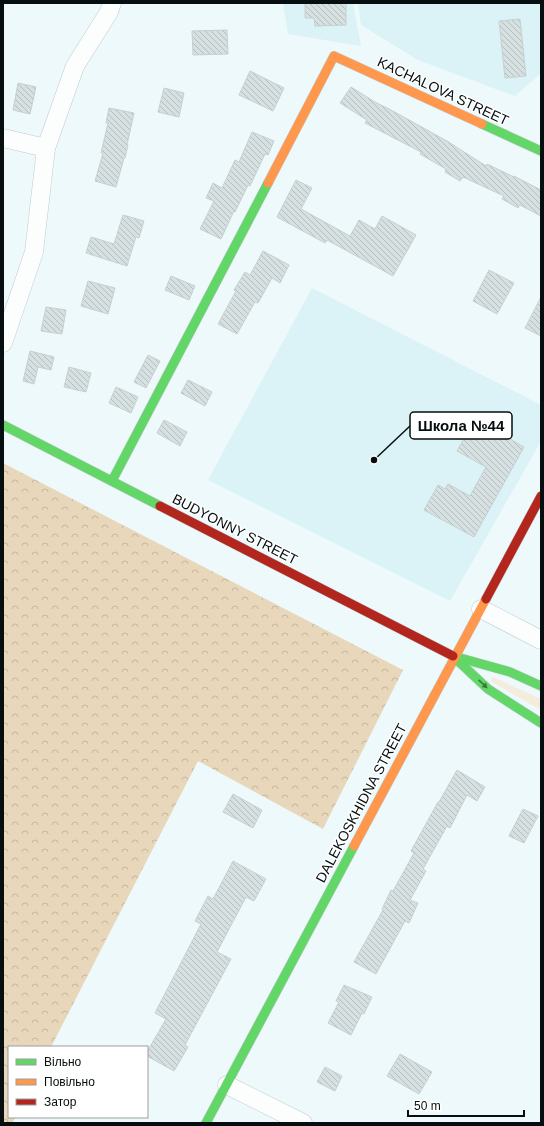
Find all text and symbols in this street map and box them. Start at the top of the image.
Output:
street label: KACHALOVA STREET [375,54,512,129]
callout: Школа №44 [410,412,512,439]
text: Школа №44 [418,417,505,434]
street label: BUDYONNY STREET [170,490,301,568]
one-way arrow [478,679,488,689]
street label: DALEKOSKHIDNA STREET [312,721,410,885]
legend [8,1046,148,1118]
text: Вільно [44,1055,82,1069]
text: Повільно [44,1075,95,1089]
scale bar [408,1092,524,1118]
text: Затор [44,1095,77,1109]
text: 50 m [414,1099,441,1113]

